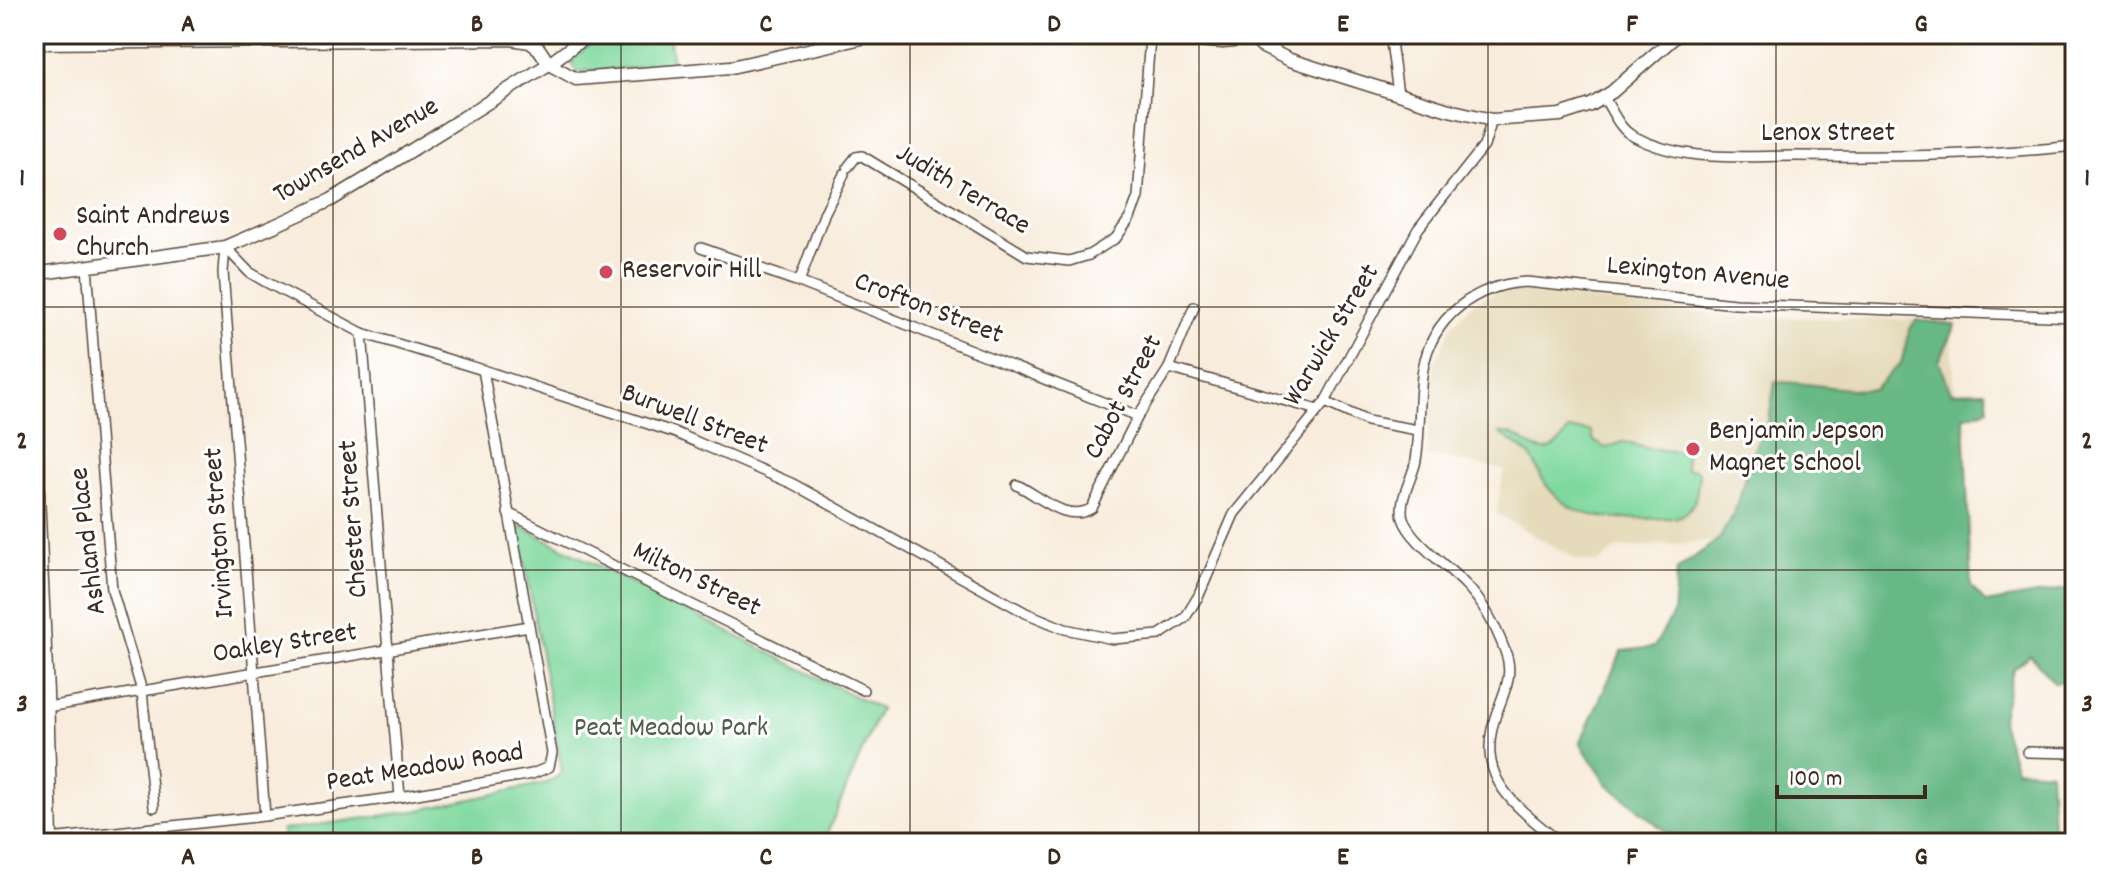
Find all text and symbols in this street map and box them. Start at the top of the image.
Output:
text: A [181,7,195,44]
text: B [471,7,483,44]
text: C [760,7,773,44]
text: D [1047,7,1061,44]
text: E [1337,7,1349,44]
text: F [1626,7,1638,44]
text: G [1914,7,1928,44]
street label: Townsend Avenue [267,88,447,216]
street label: Lenox Street [1761,115,1895,155]
street label: Judith Terrace [887,135,1037,247]
text: 1 [19,161,25,198]
text: 1 [2084,161,2090,198]
place label: Saint Andrews Church [76,198,230,270]
marker: Saint Andrews Church [51,225,69,243]
street label: Lexington Avenue [1605,247,1791,303]
place label: Reservoir Hill [622,252,762,292]
street label: Warwick Street [1275,257,1391,415]
marker: Reservoir Hill [597,263,615,281]
street label: Crofton Street [848,263,1008,357]
street label: Cabot Street [1075,328,1175,468]
street label: Burwell Street [615,375,773,467]
place label: Benjamin Jepson Magnet School [1709,413,1884,485]
text: 2 [16,424,28,461]
text: 2 [2081,424,2093,461]
street label: Chester Street [330,439,380,599]
marker: Benjamin Jepson Magnet School [1684,440,1702,458]
street label: Irvington Street [195,446,247,620]
street label: Ashland Place [61,465,119,617]
street label: Milton Street [625,533,767,629]
street label: Oakley Street [210,614,360,676]
text: 3 [16,687,28,724]
text: 3 [2081,687,2093,724]
park label: Peat Meadow Park [574,710,768,750]
street label: Peat Meadow Road [324,734,526,804]
scale bar [1777,749,1925,799]
text: 100 m [1789,763,1842,797]
text: A [181,840,195,877]
text: B [471,840,483,877]
text: C [760,840,773,877]
text: D [1047,840,1061,877]
text: E [1337,840,1349,877]
text: F [1626,840,1638,877]
text: G [1914,840,1928,877]

